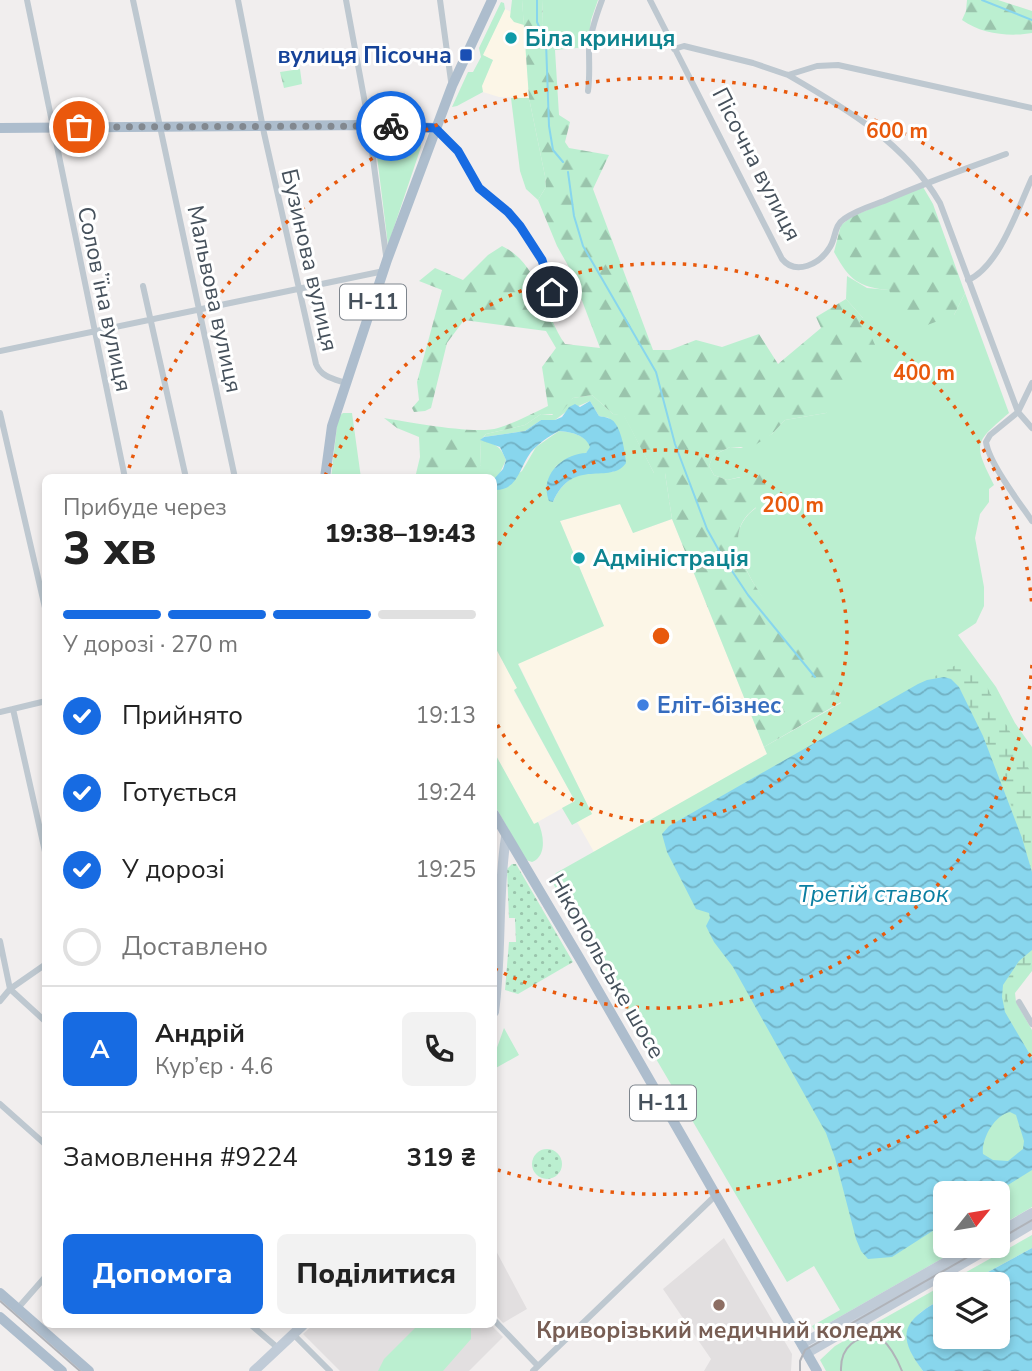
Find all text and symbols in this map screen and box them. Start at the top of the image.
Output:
place label: Біла криниця [525,23,676,54]
marker: Біла криниця [503,30,519,46]
place label: вулиця Пісочна [277,40,452,71]
marker: вулиця Пісочна [458,47,474,63]
street label: Пісочна вулиця [705,82,809,246]
courier [356,91,426,161]
pin [49,97,109,157]
icon: bike [372,107,410,145]
icon: bag [60,108,98,146]
text: 600 m [866,117,928,145]
street label: Бузинова вулиця [273,166,346,354]
street label: Мальвова вулиця [180,203,250,396]
street label: Соловʼїна вулиця [70,204,139,394]
pin [522,262,582,322]
icon: home [533,273,571,311]
road number: Н-11 [340,284,406,320]
text: 400 m [893,359,955,387]
text: 200 m [762,491,824,519]
text: Прибуде через [63,492,227,523]
text: 19:38–19:43 [325,516,476,551]
text: 3 хв [63,517,157,580]
place label: Адміністрація [593,543,749,574]
marker: Адміністрація [571,550,587,566]
centre of rings [649,624,673,648]
text: У дорозі · 270 m [63,629,238,660]
place label: Еліт-бізнес [657,690,781,721]
icon: check [63,697,101,735]
marker: Еліт-бізнес [635,697,651,713]
text: Прийнято [122,698,243,733]
text: 19:13 [416,700,476,731]
icon: check [63,774,101,812]
text: Готується [122,775,237,810]
text: 19:24 [416,777,476,808]
icon: check [63,851,101,889]
text: У дорозі [122,852,225,887]
text: 19:25 [416,854,476,885]
street label: Нікопольське шосе [541,868,672,1064]
water label: Третій ставок [798,878,949,910]
text: Доставлено [122,929,268,964]
button: phone [402,1012,476,1086]
text: Андрій [155,1016,245,1051]
text: А [90,1032,110,1067]
text: Кур’єр · 4.6 [155,1051,273,1082]
road number: Н-11 [630,1086,696,1120]
text: Замовлення #9224 [63,1140,298,1175]
text: 319 ₴ [407,1140,476,1175]
north arrow [933,1181,1010,1258]
map controls [933,1181,1010,1349]
button: Допомога [63,1234,263,1314]
button: Поділитися [277,1234,476,1314]
button: layers [933,1272,1010,1349]
marker: Криворізький медичний коледж [711,1297,727,1313]
place label: Криворізький медичний коледж [536,1315,903,1346]

